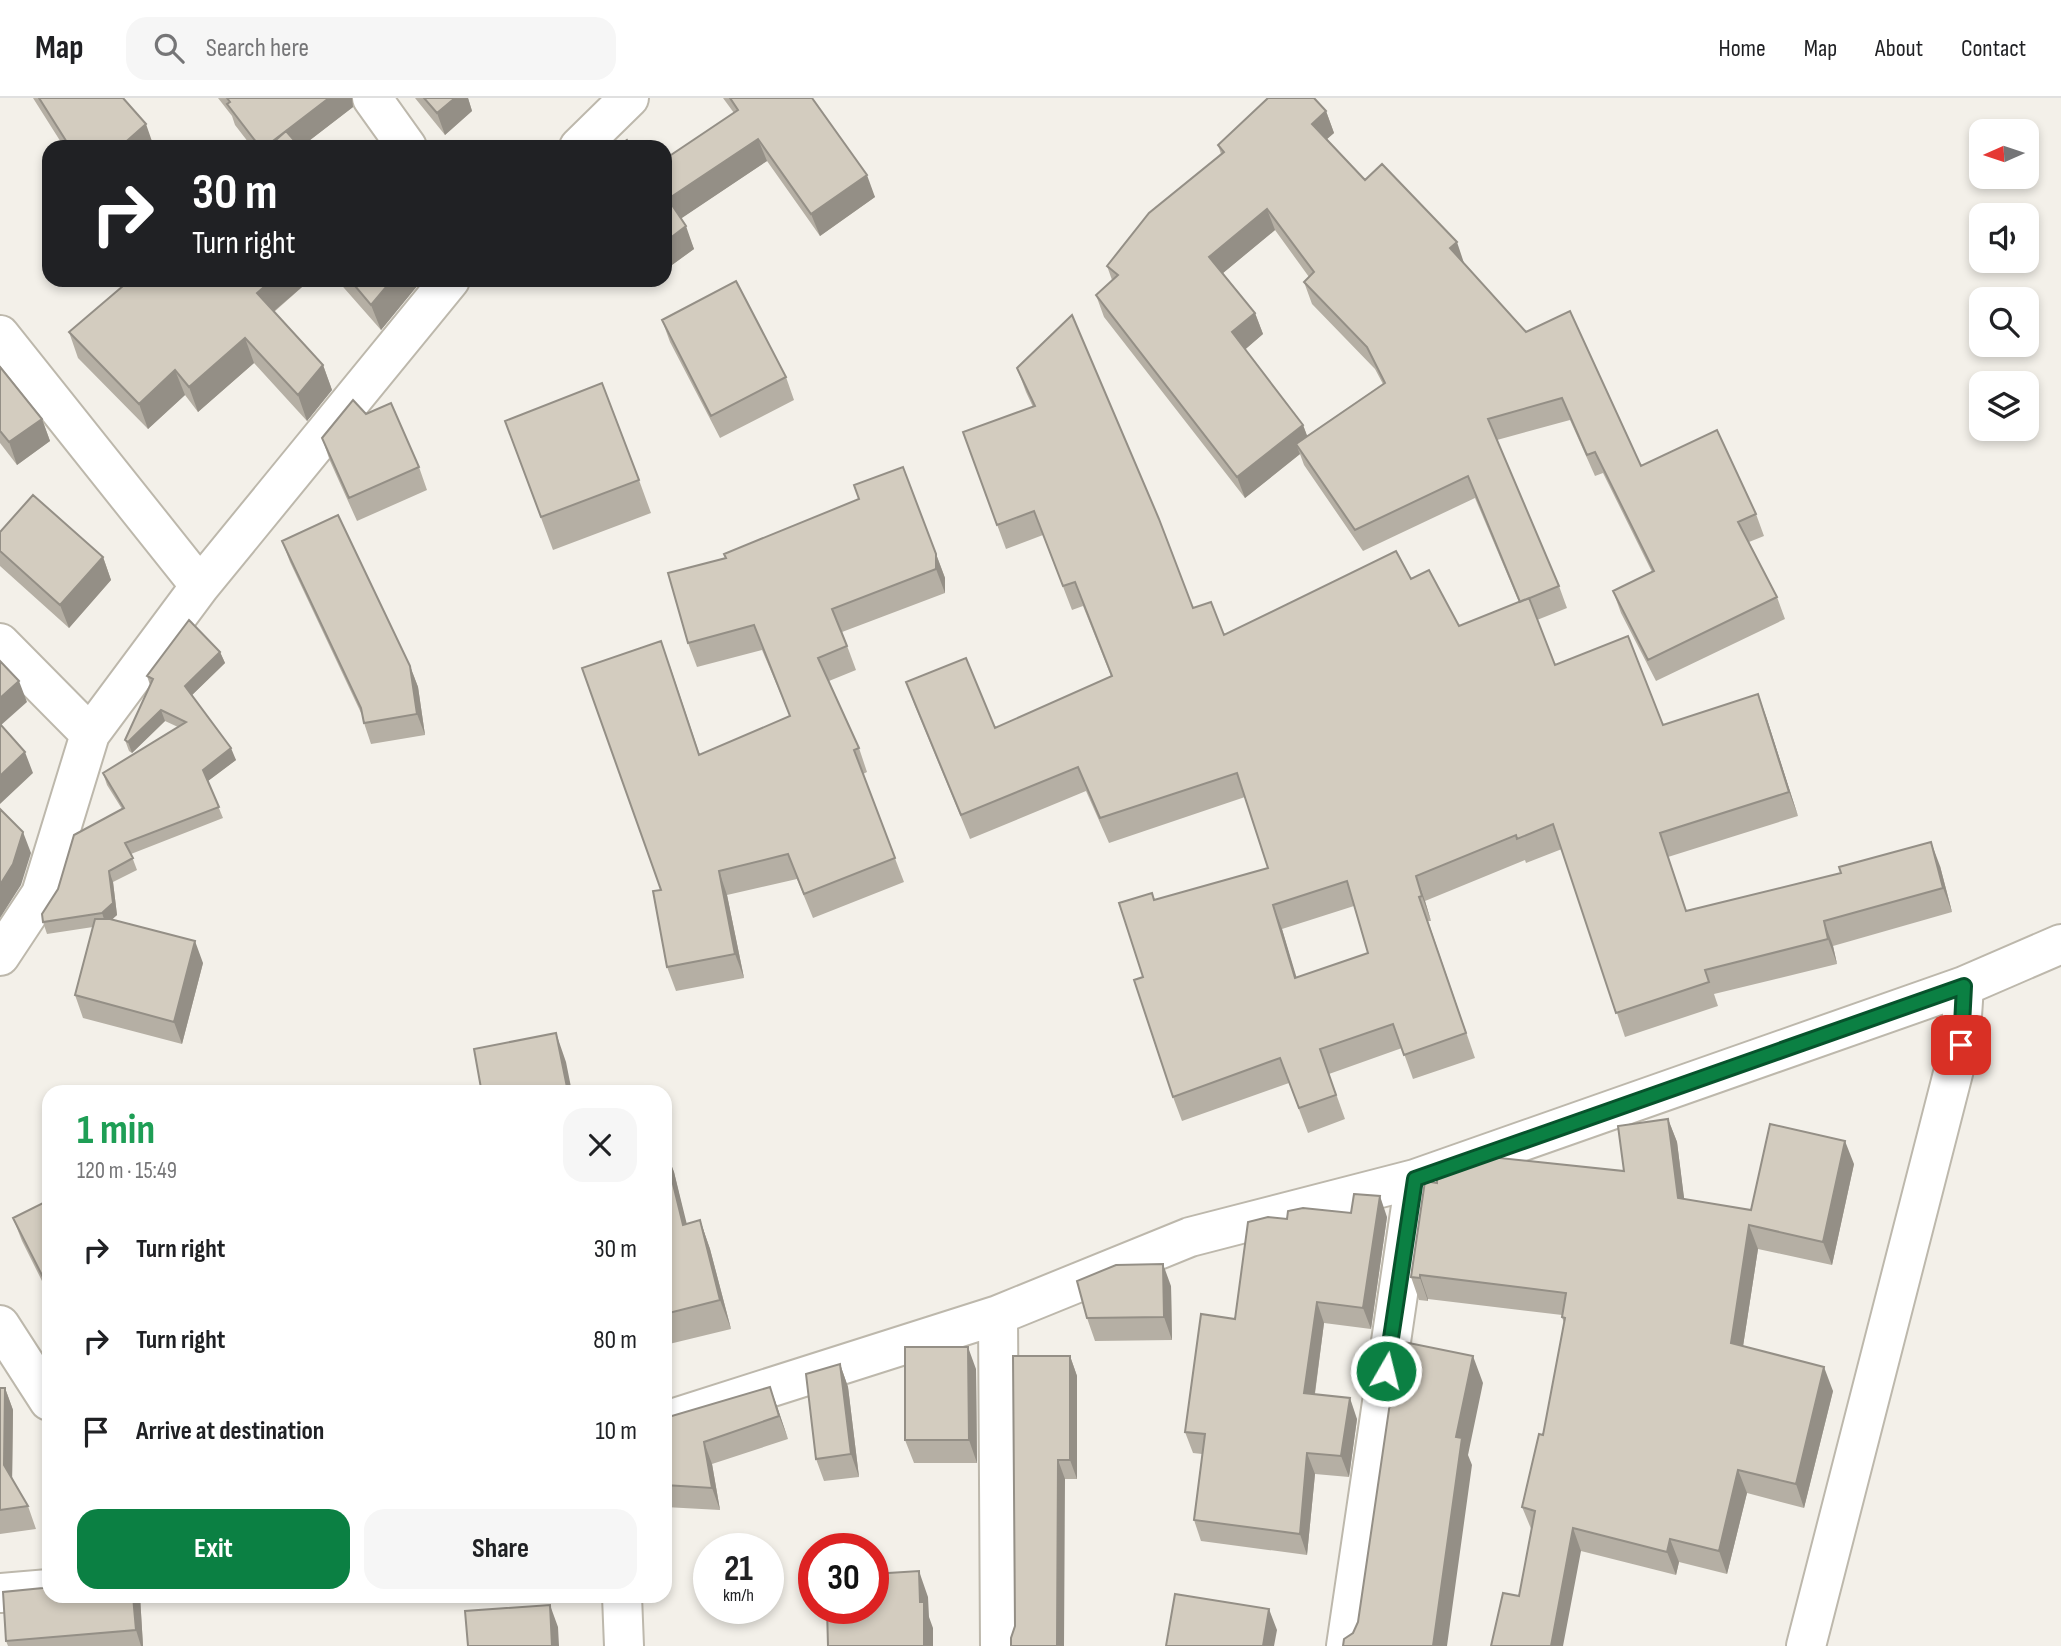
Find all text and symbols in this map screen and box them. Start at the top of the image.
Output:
search box [126,17,616,80]
text: Map [35,28,84,68]
icon: search [150,29,188,67]
text: Search here [206,33,309,64]
text: Home [1718,34,1766,63]
text: Map [1804,34,1837,63]
text: About [1875,34,1923,63]
text: Contact [1961,34,2026,63]
north arrow [1969,119,2039,189]
map controls [1969,119,2039,441]
text: 30 m [192,164,277,223]
icon: right [77,168,168,259]
button: sound [1969,203,2039,273]
text: Turn right [192,224,296,263]
button: search [1969,287,2039,357]
button: layers [1969,371,2039,441]
pin [1931,1015,1991,1075]
icon: arrive [1942,1026,1980,1064]
text: 1 min [77,1105,155,1156]
button: close [563,1108,637,1182]
text: 120 m · 15:49 [77,1157,177,1185]
icon: right [77,1231,115,1269]
text: Turn right [136,1234,225,1265]
text: 30 m [594,1234,637,1265]
icon: right [77,1322,115,1360]
text: Turn right [136,1325,225,1356]
text: 80 m [593,1325,637,1356]
position arrow [1349,1334,1423,1408]
icon: arrive [77,1413,115,1451]
text: Arrive at destination [136,1416,324,1447]
text: 10 m [595,1416,637,1447]
button: Exit [77,1509,350,1589]
button: Share [364,1509,637,1589]
speed limit sign: 30 [798,1533,889,1624]
text: 21 [724,1548,753,1591]
text: km/h [723,1585,754,1606]

